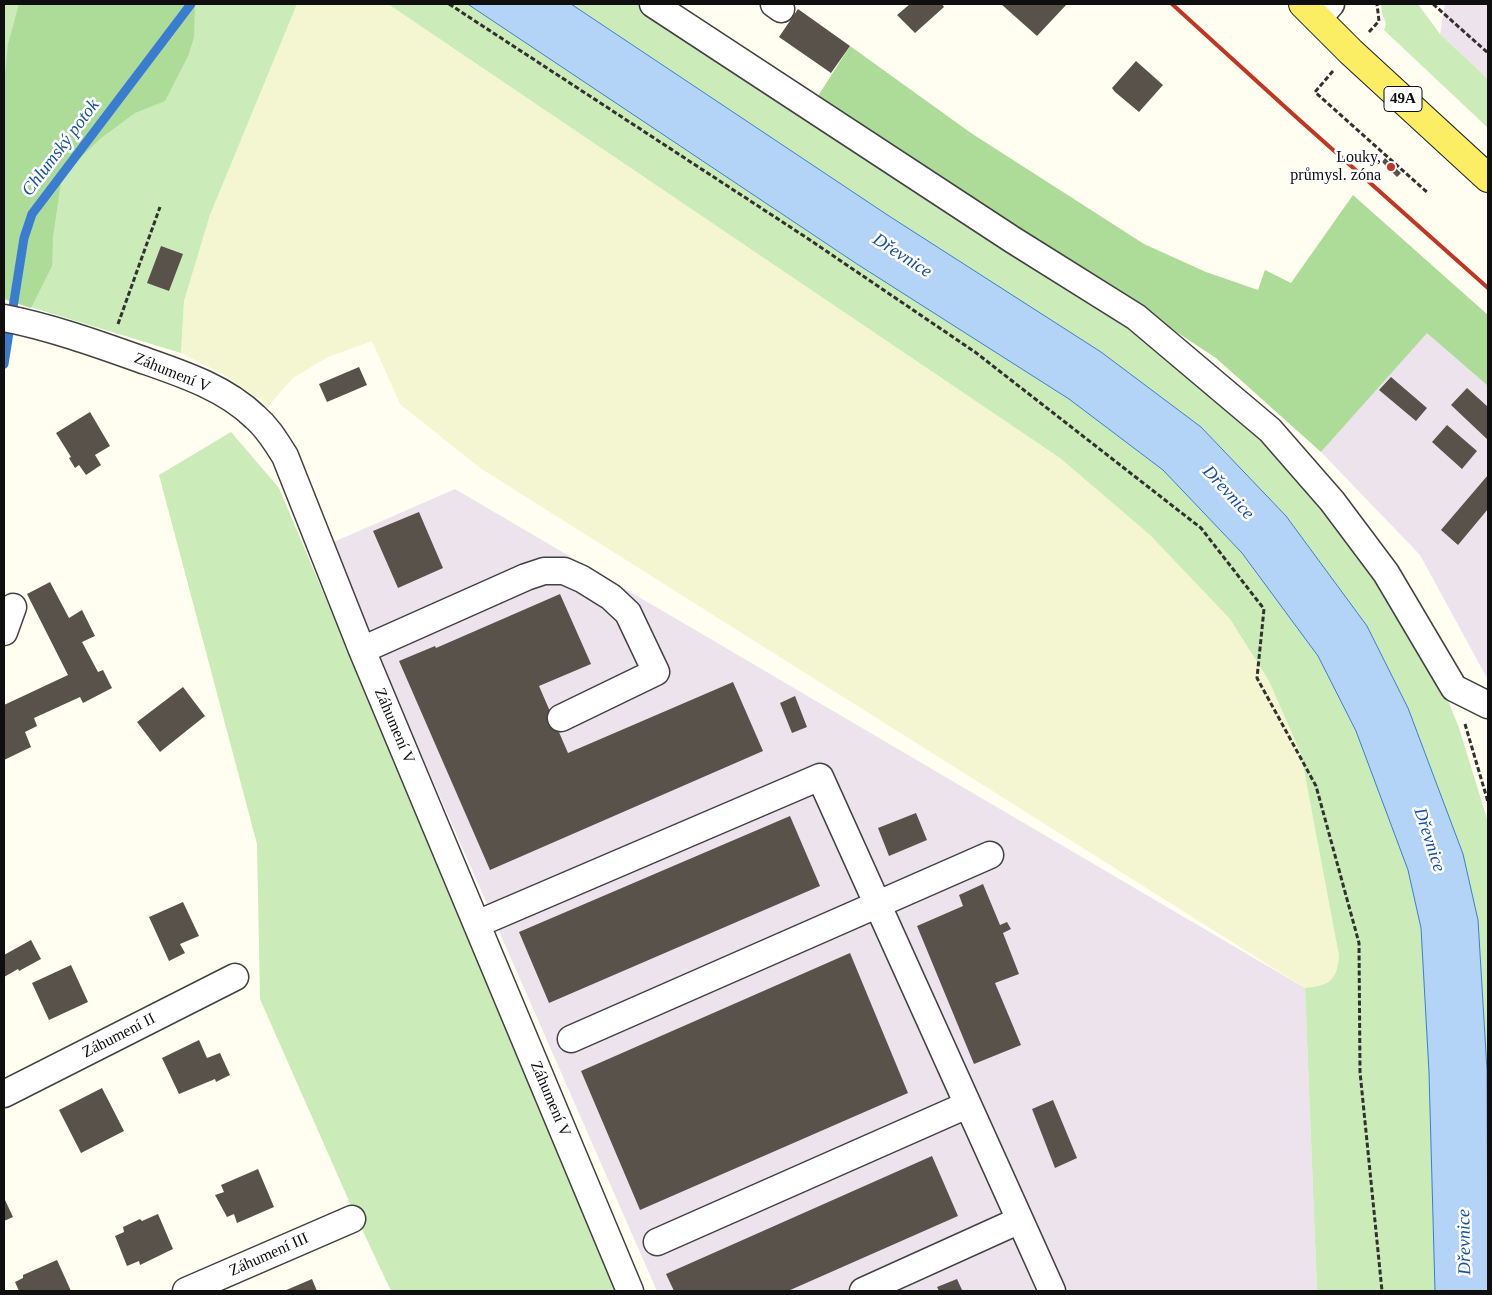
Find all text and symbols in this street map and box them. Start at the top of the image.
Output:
road number: 49A [1384,86,1422,112]
water label: Chlumský potok [18,95,104,201]
place label: Louky, průmysl. zóna [1290,148,1381,186]
marker: Louky, průmysl. zóna [1385,161,1397,173]
water label: Dřevnice [868,229,936,283]
street label: Záhumení V [131,349,213,397]
water label: Dřevnice [1198,462,1258,524]
street label: Záhumení V [369,685,419,767]
water label: Dřevnice [1409,805,1449,875]
street label: Záhumení II [79,1009,159,1063]
street label: Záhumení V [525,1058,575,1140]
water label: Dřevnice [1454,1209,1476,1275]
street label: Záhumení III [226,1229,312,1281]

